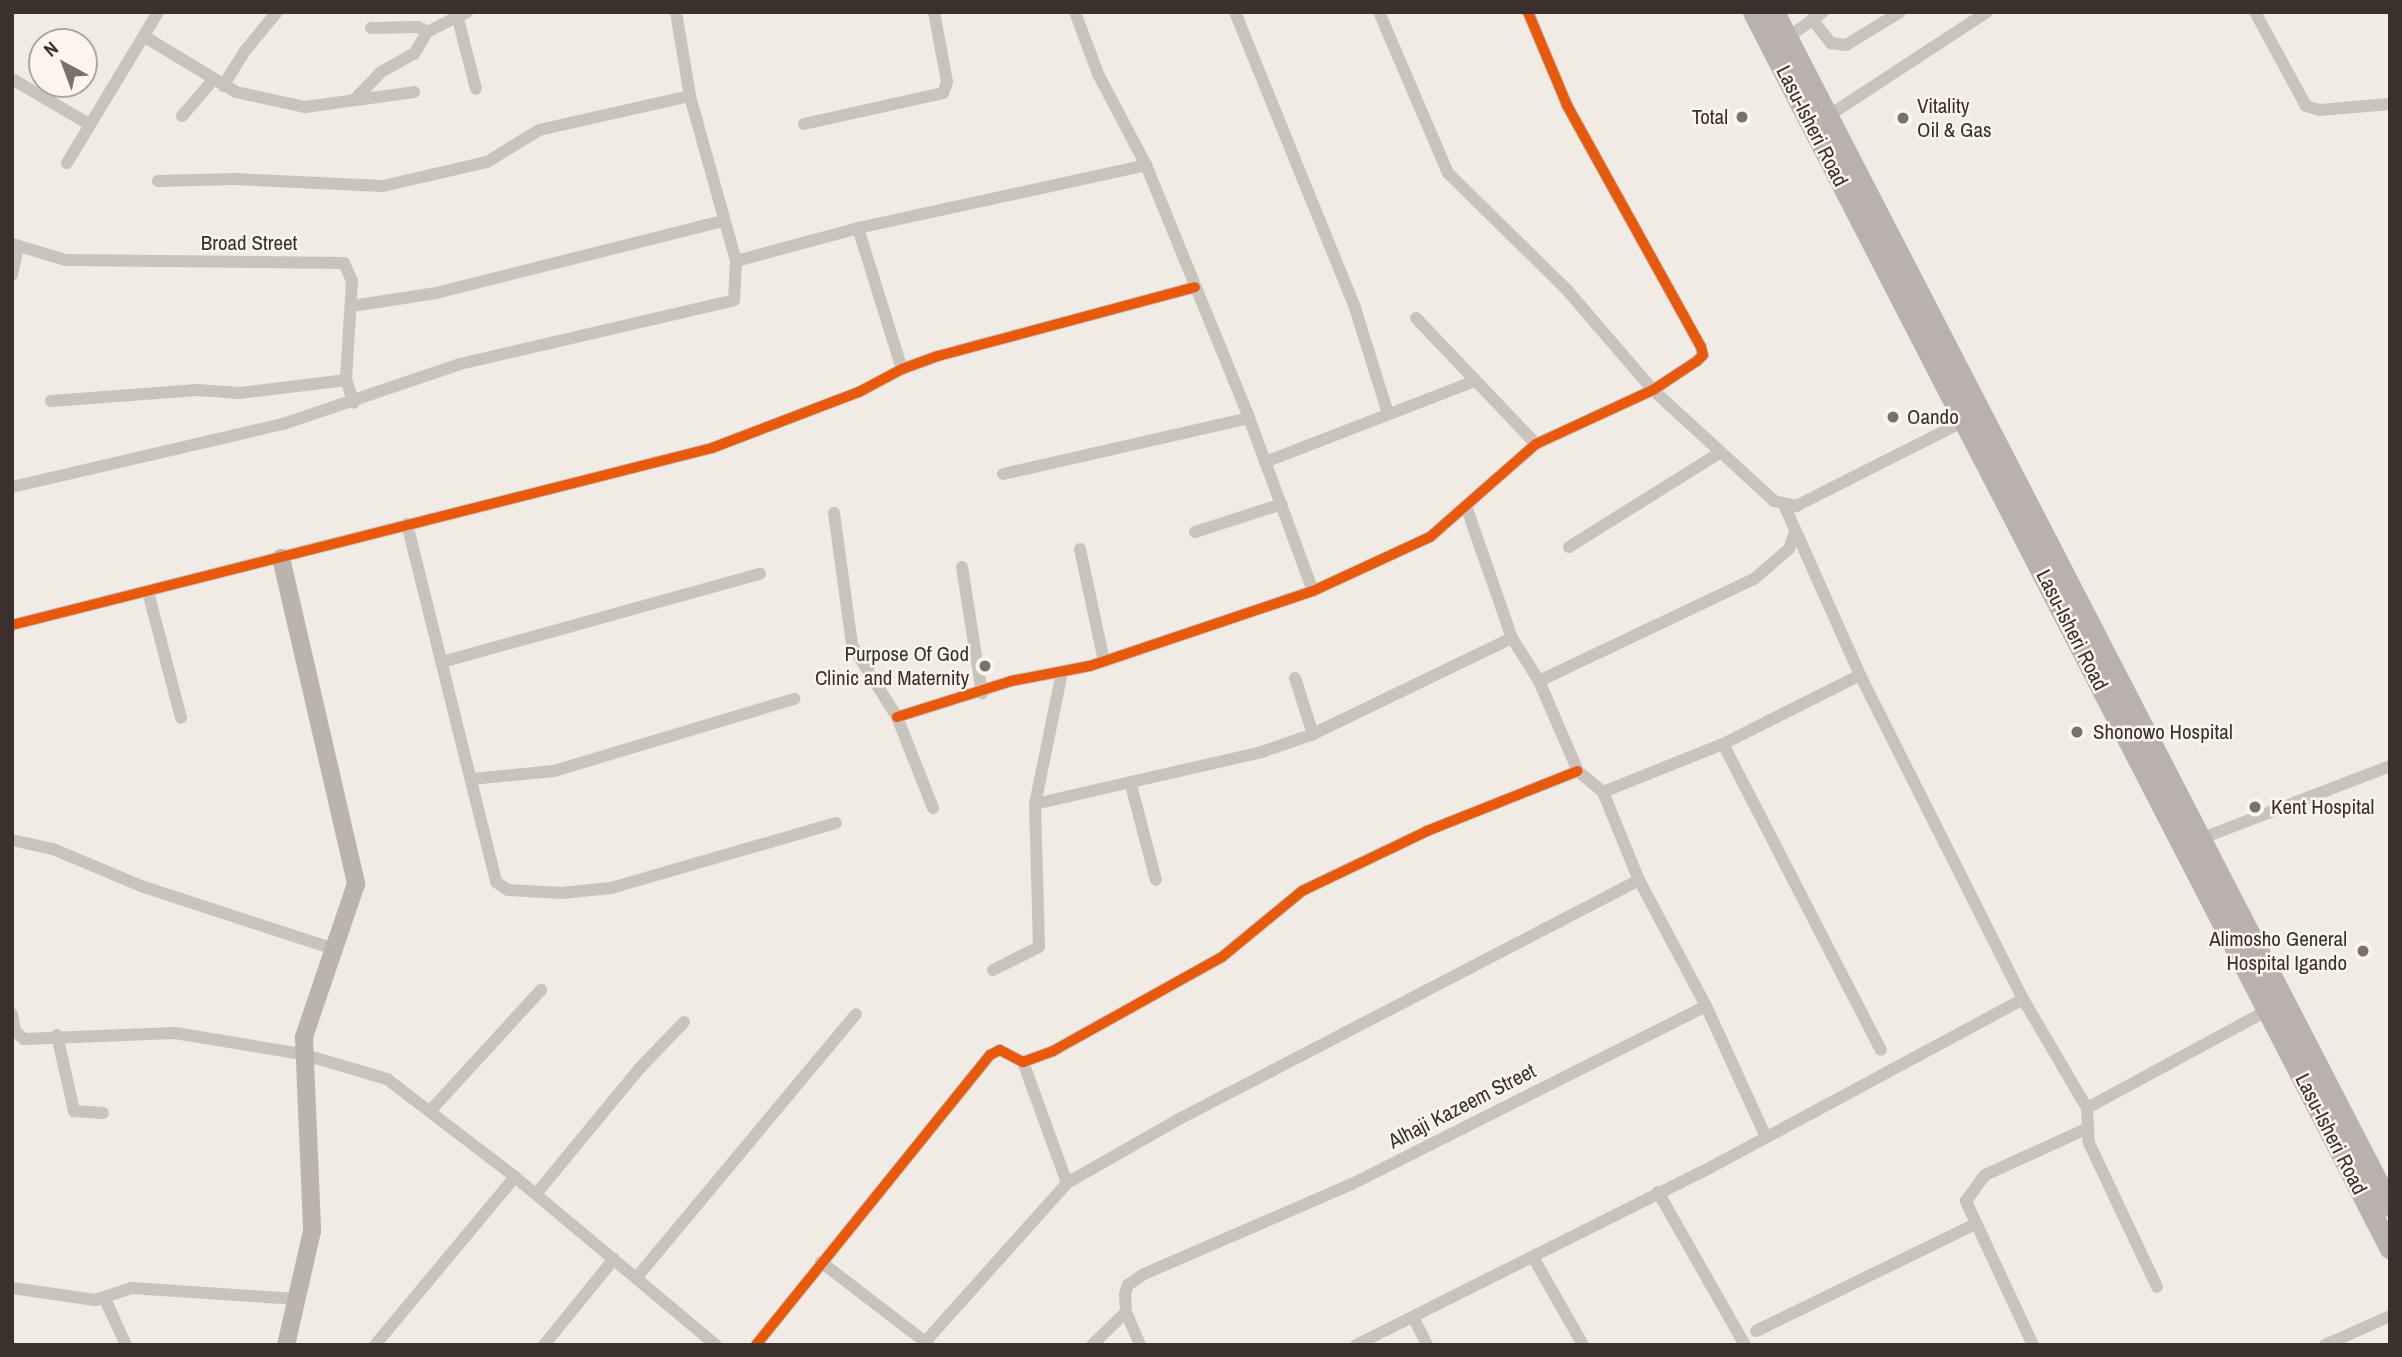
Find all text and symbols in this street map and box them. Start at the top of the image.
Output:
north arrow [28,28,98,98]
text: N [38,35,63,62]
street label: Lasu-Isheri Road [1771,61,1853,191]
place label: Vitality Oil & Gas [1917,93,1992,143]
place label: Total [1692,104,1728,130]
marker: Total [1734,109,1750,125]
marker: Vitality Oil & Gas [1895,110,1911,126]
street label: Broad Street [201,230,297,256]
place label: Oando [1907,404,1959,430]
marker: Oando [1885,409,1901,425]
street label: Lasu-Isheri Road [2031,565,2113,695]
place label: Purpose Of God Clinic and Maternity [815,641,969,691]
marker: Purpose Of God Clinic and Maternity [975,656,995,676]
place label: Shonowo Hospital [2093,719,2233,745]
marker: Shonowo Hospital [2067,722,2087,742]
place label: Kent Hospital [2271,794,2374,820]
marker: Kent Hospital [2245,797,2265,817]
place label: Alimosho General Hospital Igando [2209,926,2347,976]
marker: Alimosho General Hospital Igando [2353,941,2373,961]
street label: Alhaji Kazeem Street [1384,1058,1540,1154]
street label: Lasu-Isheri Road [2290,1069,2372,1199]

